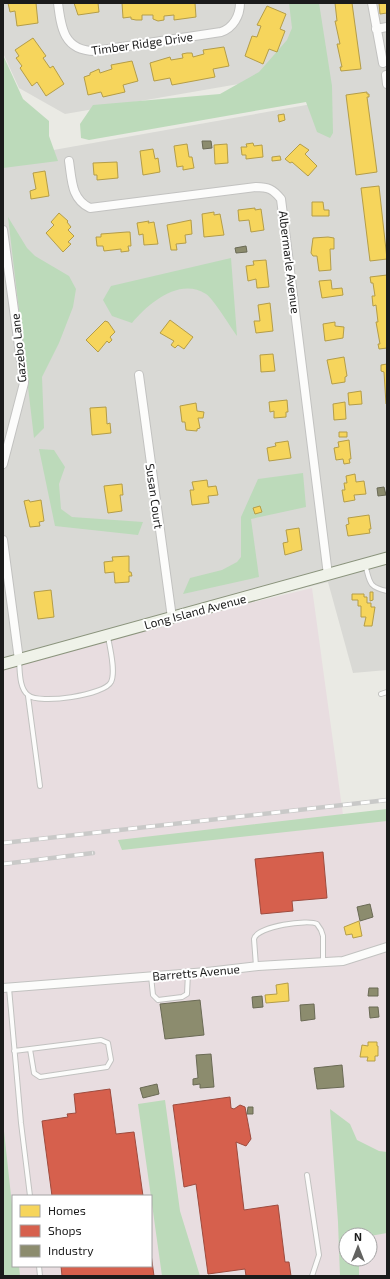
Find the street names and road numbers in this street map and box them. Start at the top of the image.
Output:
street label: Timber Ridge Drive [90,29,194,57]
street label: Albermarle Avenue [277,210,303,314]
street label: Gazebo Lane [7,313,29,383]
street label: Susan Court [143,462,167,530]
street label: Long Island Avenue [142,591,248,631]
street label: Barretts Avenue [152,961,240,983]

